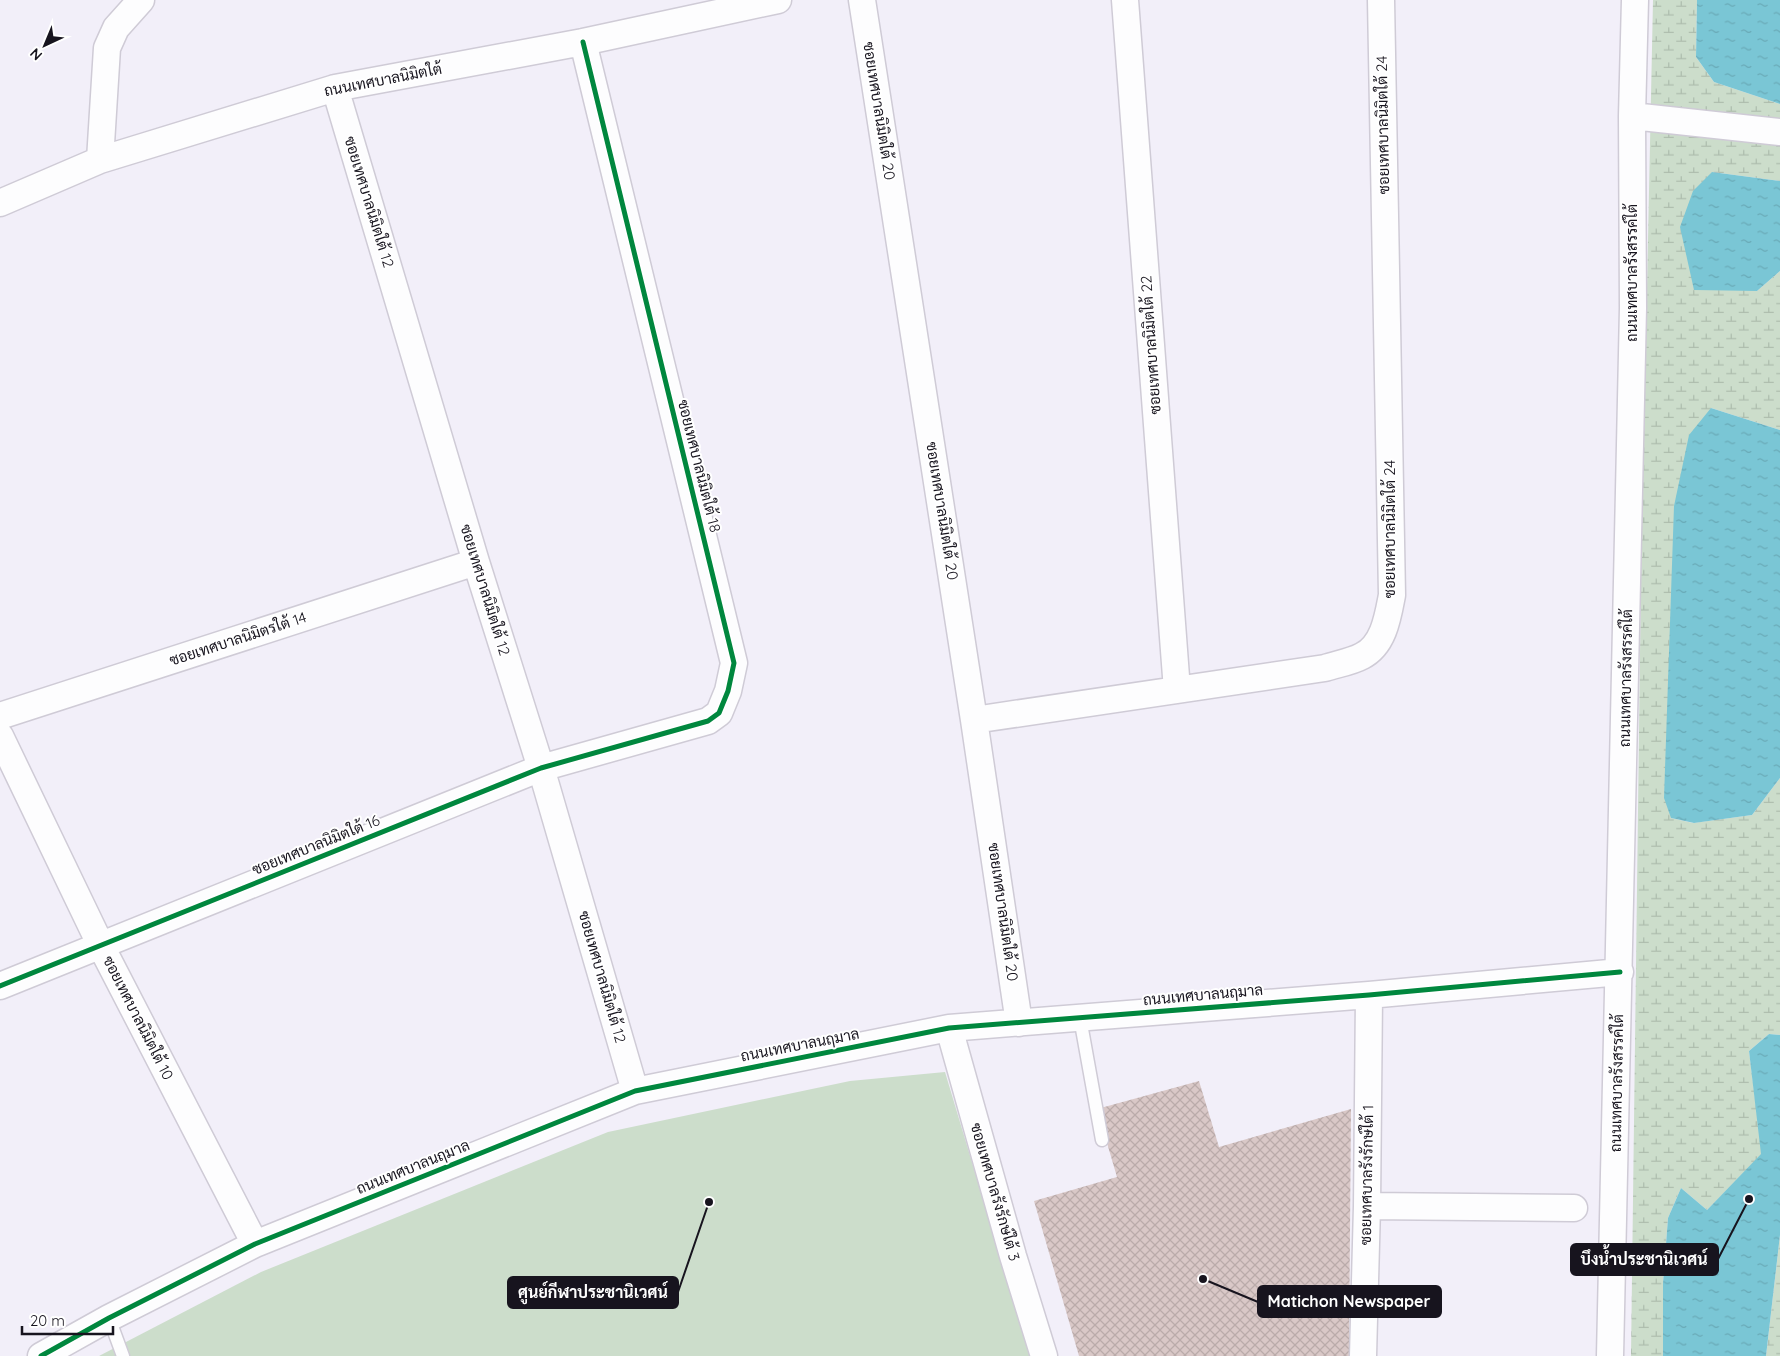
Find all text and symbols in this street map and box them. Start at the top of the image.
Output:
north arrow [20,20,70,70]
street label: ซอยเทศบาลนิมิตใต้ 20 [859,40,900,182]
text: N [26,44,46,64]
street label: ซอยเทศบาลนิมิตใต้ 24 [1372,55,1393,194]
street label: ถนนเทศบาลนิมิตใต้ [322,59,444,100]
street label: ซอยเทศบาลนิมิตใต้ 12 [340,134,399,270]
street label: ถนนเทศบาลรังสรรค์ใต้ [1622,203,1641,342]
street label: ซอยเทศบาลนิมิตใต้ 22 [1136,275,1165,415]
street label: ซอยเทศบาลนิมิตใต้ 18 [674,398,725,534]
street label: ซอยเทศบาลนิมิตใต้ 20 [922,440,963,582]
street label: ซอยเทศบาลนิมิตใต้ 24 [1380,460,1399,598]
street label: ซอยเทศบาลนิมิตใต้ 12 [456,522,515,658]
street label: ซอยเทศบาลนิมิตรใต้ 14 [167,607,309,670]
street label: ถนนเทศบาลรังสรรค์ใต้ [1615,608,1636,747]
street label: ซอยเทศบาลนิมิตใต้ 16 [249,810,382,879]
street label: ซอยเทศบาลนิมิตใต้ 20 [984,841,1023,983]
street label: ซอยเทศบาลนิมิตใต้ 12 [575,909,630,1045]
street label: ซอยเทศบาลนิมิตใต้ 10 [99,952,178,1083]
street label: ถนนเทศบาลนฤมาล [1142,980,1264,1009]
street label: ถนนเทศบาลรังสรรค์ใต้ [1606,1013,1627,1152]
street label: ถนนเทศบาลนฤมาล [739,1024,861,1065]
street label: ซอยเทศบาลรังรักษ์ใต้ 1 [1356,1105,1377,1245]
street label: ซอยเทศบาลรังรักษ์ใต้ 3 [967,1121,1024,1263]
street label: ถนนเทศบาลนฤมาล [353,1135,472,1198]
callout: บึงน้ำประชานิเวศน์ [1571,1244,1718,1275]
text: บึงน้ำประชานิเวศน์ [1580,1244,1709,1269]
callout: ศูนย์กีฬาประชานิเวศน์ [508,1277,678,1308]
text: ศูนย์กีฬาประชานิเวศน์ [518,1281,669,1305]
callout: Matichon Newspaper [1258,1286,1441,1317]
text: Matichon Newspaper [1268,1291,1430,1311]
scale bar [22,1304,114,1336]
text: 20 m [30,1311,65,1330]

